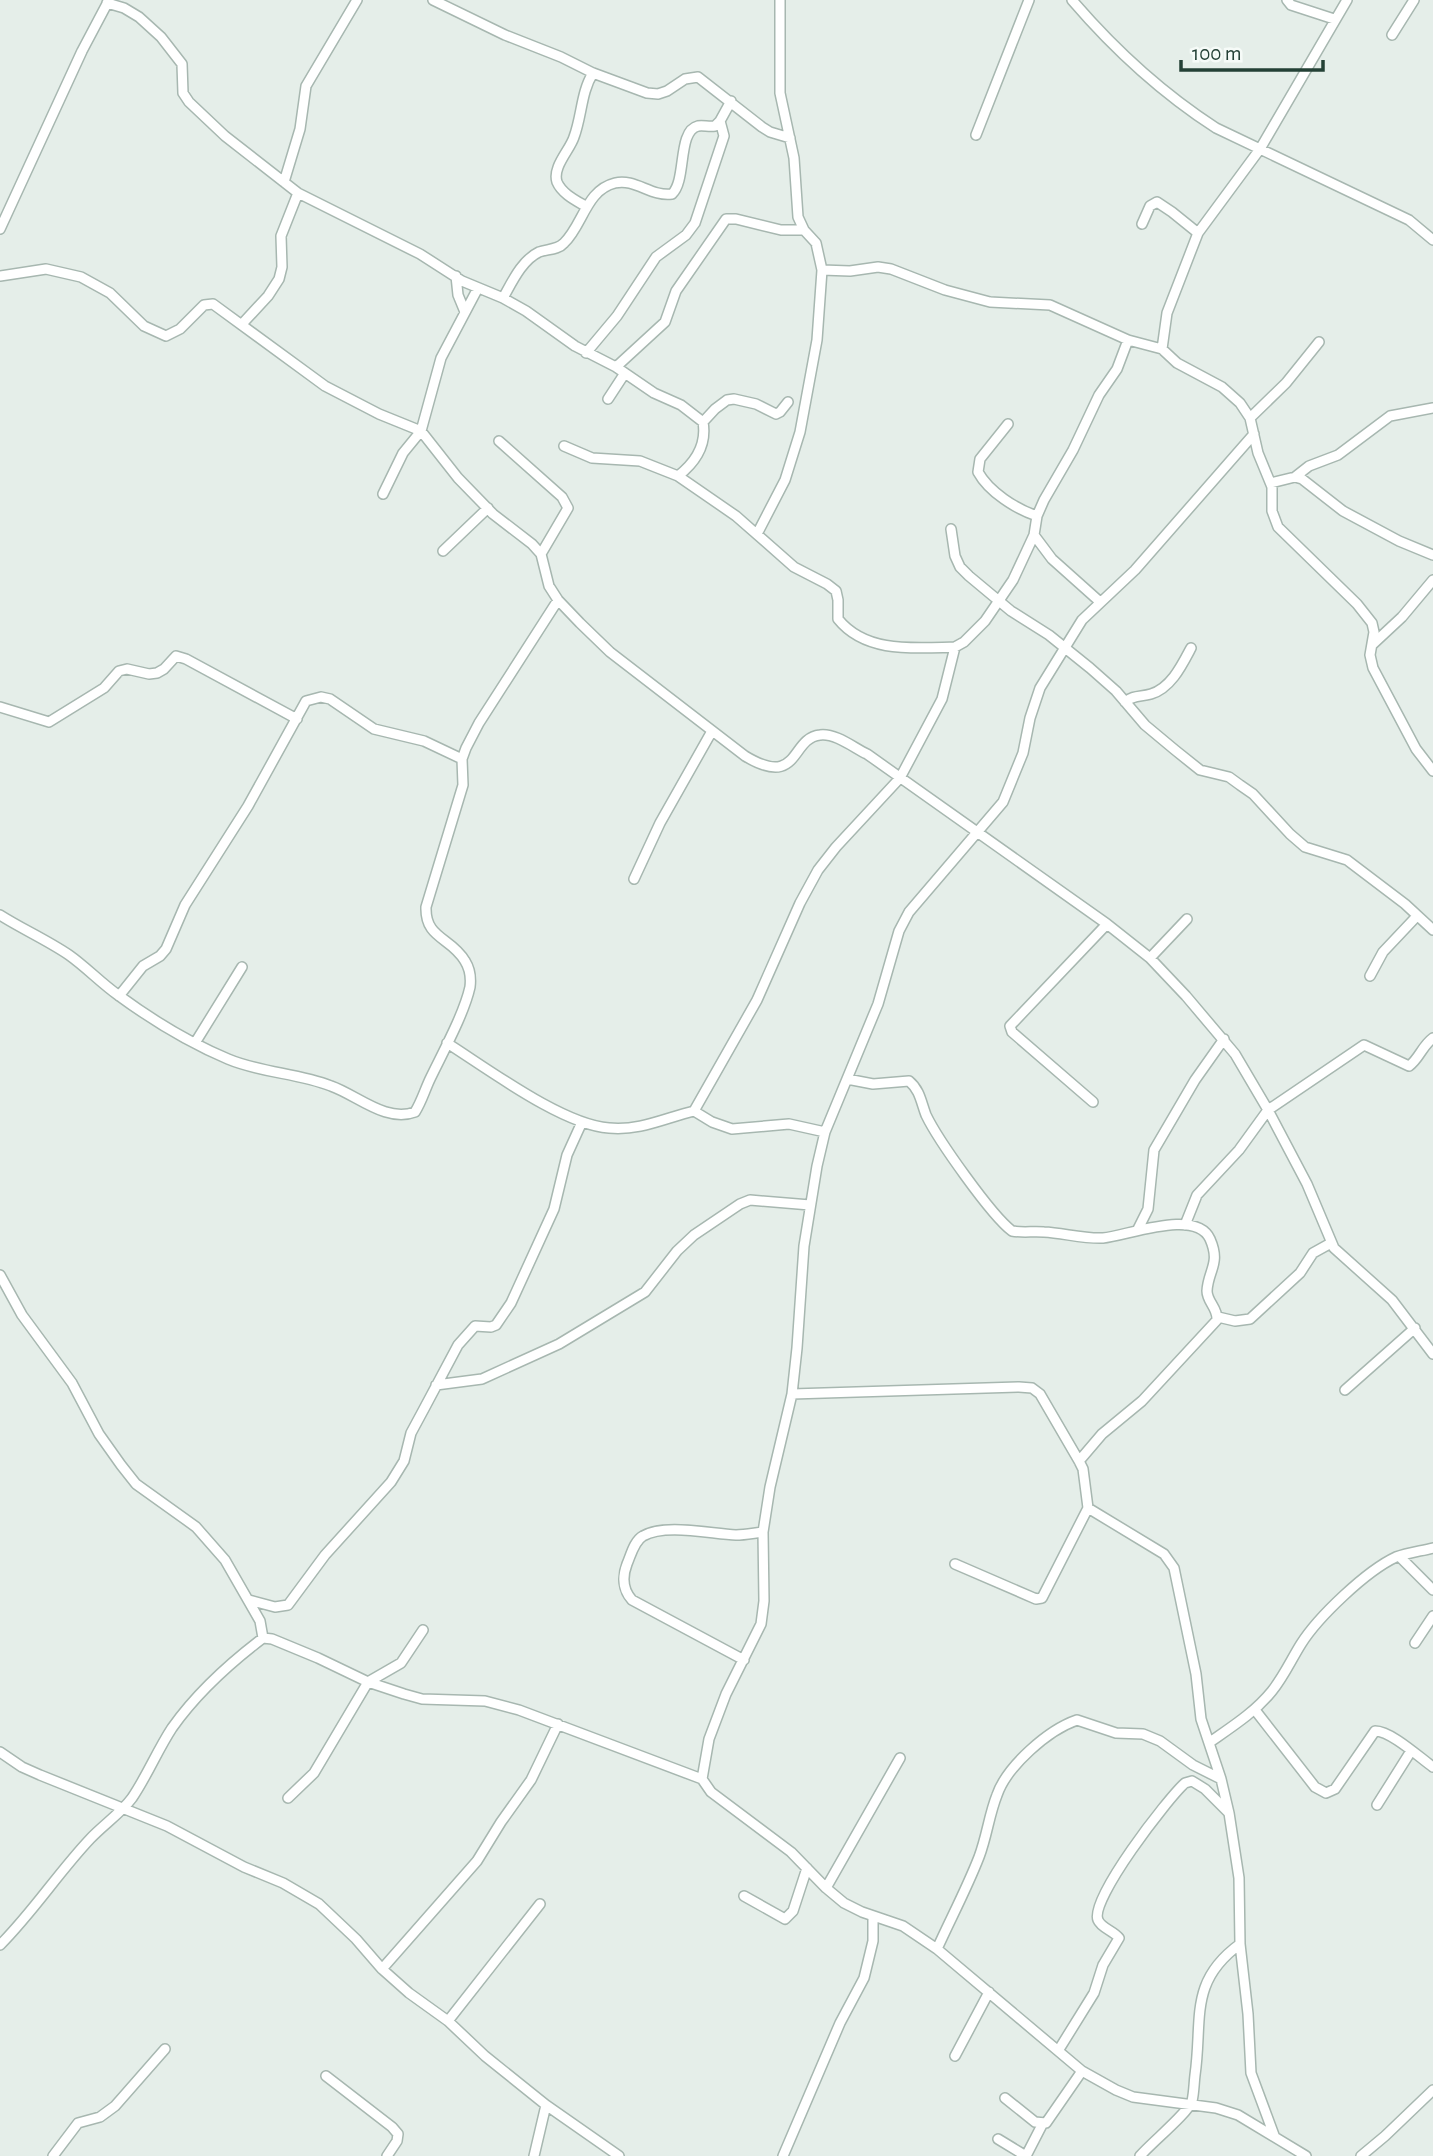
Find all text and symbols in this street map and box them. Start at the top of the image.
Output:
scale bar [1181,28,1323,72]
text: 100 m [1192,43,1242,64]

